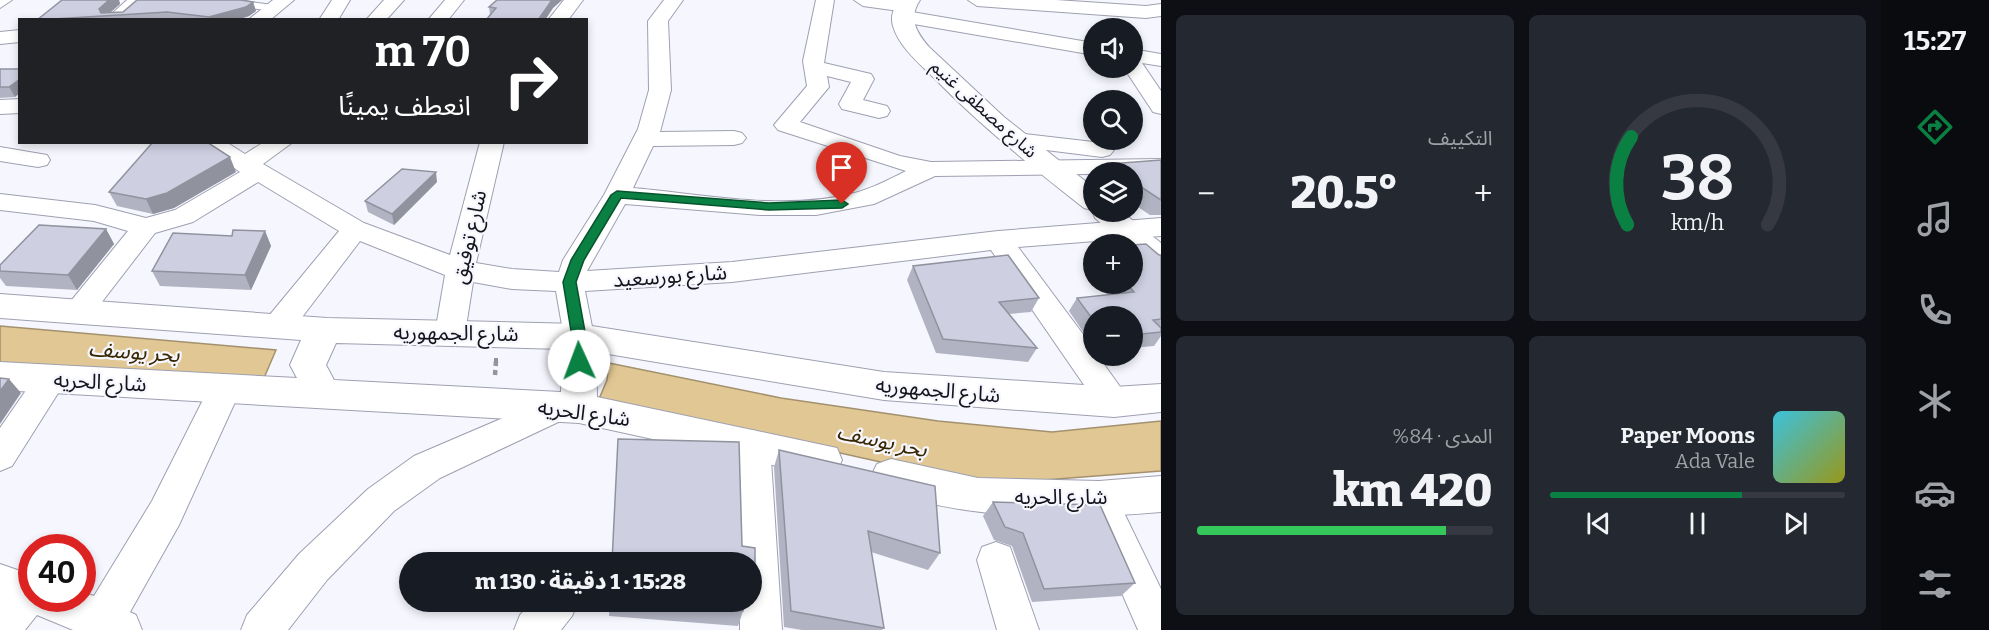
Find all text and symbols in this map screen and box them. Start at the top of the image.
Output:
map controls [1083,18,1143,366]
button: sound [1083,18,1143,78]
text: 15:27 [1904,25,1966,57]
text: 70 m [375,27,471,77]
icon: right [492,42,570,120]
street label: شارع مصطفى غنيم [924,55,1042,165]
text: انعطف يمينًا [338,90,471,122]
button: search [1083,90,1143,150]
icon: directions [1914,106,1956,148]
text: التكييف [1428,126,1493,150]
text: 38 [1660,141,1734,216]
pin [816,142,867,204]
icon: arrive [825,151,858,184]
button: layers [1083,162,1143,222]
text: 20.5° [1291,166,1398,220]
text: − [1197,174,1215,214]
text: + [1474,174,1493,214]
street label: شارع توفيق [446,188,494,287]
icon: music [1914,198,1956,240]
text: km/h [1671,210,1724,236]
button: + [1083,234,1143,294]
street label: شارع بورسعيد [612,259,728,295]
icon: phone [1914,289,1956,331]
button: − [1083,306,1143,366]
street label: شارع الجمهوريه [393,319,519,349]
position arrow [547,329,611,393]
water label: بحر يوسف [88,335,181,368]
street label: شارع الحريه [53,367,147,399]
street label: شارع الجمهوريه [874,372,1002,410]
icon: climate [1914,380,1956,422]
street label: شارع الحريه [536,394,632,434]
water label: بحر يوسف [834,418,930,463]
text: Paper Moons [1620,422,1755,449]
text: المدى · 84% [1392,424,1493,448]
text: Ada Vale [1675,449,1755,473]
text: 420 km [1333,464,1493,518]
icon: car [1914,472,1956,514]
street label: شارع الحريه [1014,484,1108,512]
icon: previous [1582,507,1615,540]
icon: pause [1681,507,1714,540]
icon: next [1779,507,1812,540]
speed limit sign: 40 [18,534,96,612]
icon: filters [1914,563,1956,605]
text: 15:28 · 1 دقيقة · 130 m [475,568,686,595]

